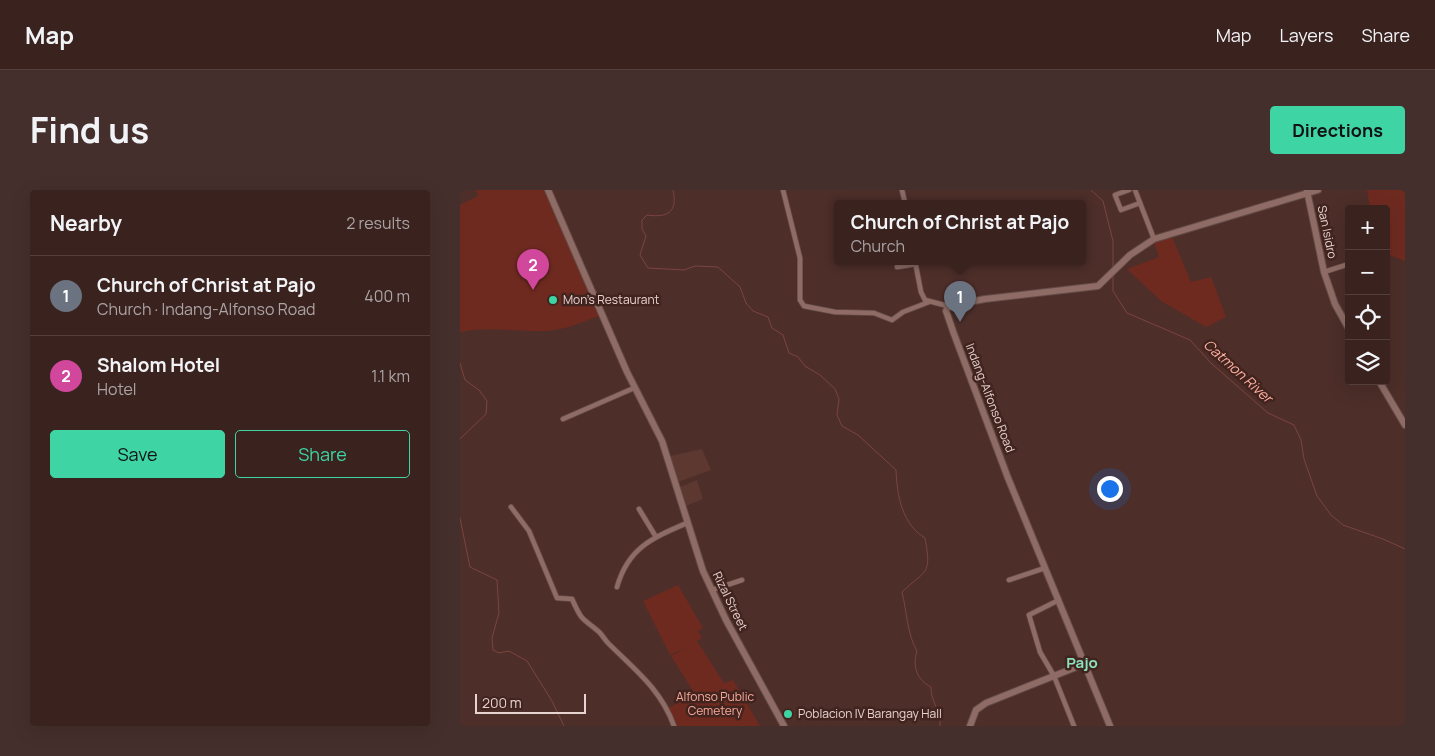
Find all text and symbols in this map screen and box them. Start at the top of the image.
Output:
text: Map [25,18,74,51]
text: Map [1216,23,1251,47]
text: Layers [1279,23,1333,47]
text: Share [1361,23,1410,47]
text: Find us [30,106,149,154]
button: Directions [1270,106,1405,154]
popup [834,200,1086,265]
street label: San Isidro [1314,204,1341,260]
map controls [1345,205,1390,385]
button: + [1345,205,1390,250]
text: Nearby [50,209,122,237]
text: Church of Christ at Pajo [851,209,1069,235]
text: 2 results [346,212,410,234]
text: Church [851,235,905,257]
pin: 2 [517,249,549,290]
button: − [1345,250,1390,295]
text: Church of Christ at Pajo [97,272,316,298]
pin: 1 [944,281,976,322]
text: 1 [62,285,70,307]
text: 400 m [364,285,410,307]
place label: Mon's Restaurant [563,291,660,308]
marker: Mon's Restaurant [547,294,559,306]
button: locate [1345,295,1390,340]
text: Church · Indang-Alfonso Road [97,298,316,320]
water label: Catmon River [1200,335,1278,408]
button: layers [1345,340,1390,385]
street label: Indang-Alfonso Road [962,341,1019,455]
text: Shalom Hotel [97,352,220,378]
text: 2 [61,365,71,387]
text: 1.1 km [371,365,410,387]
text: Hotel [97,378,137,400]
button: Save [50,430,225,478]
button: Share [235,430,410,478]
your location [1097,476,1123,502]
street label: Rizal Street [709,569,752,633]
district label: Pajo [1066,652,1098,673]
park label: Alfonso Public Cemetery [676,688,754,719]
scale bar [475,691,586,714]
text: 200 m [482,693,522,712]
place label: Poblacion IV Barangay Hall [798,705,942,722]
marker: Poblacion IV Barangay Hall [782,708,794,720]

